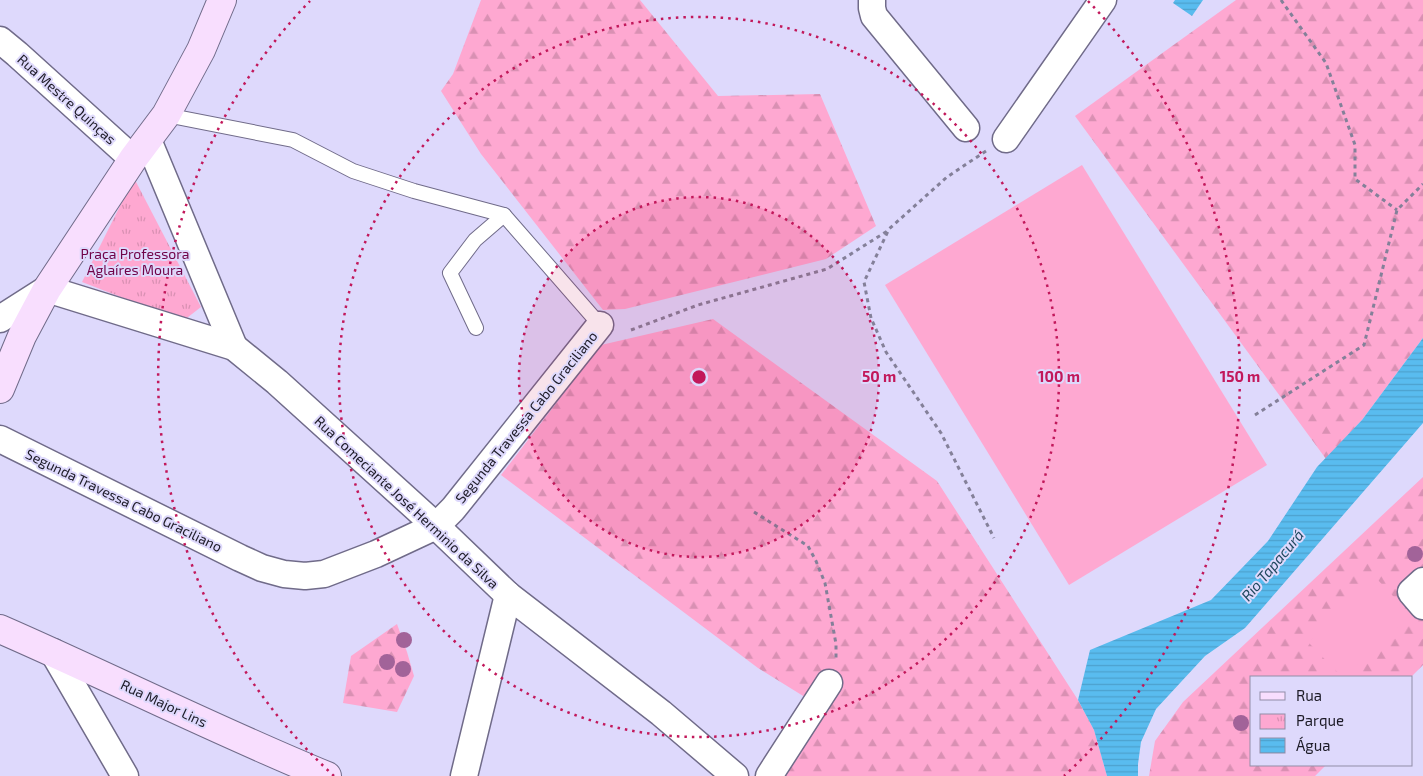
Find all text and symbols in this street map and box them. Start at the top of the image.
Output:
street label: Rua Mestre Quinças [14,50,120,148]
park label: Praça Professora Aglaíres Moura [80,245,190,278]
street label: Segunda Travessa Cabo Graciliano [451,328,601,506]
text: 50 m [862,367,896,385]
text: 100 m [1038,367,1080,385]
text: 150 m [1220,367,1260,385]
centre of rings [690,368,708,386]
street label: Rua Comeciante José Herminio da Silva [311,412,503,592]
street label: Segunda Travessa Cabo Graciliano [23,445,225,555]
water label: Rio Tapacurá [1237,526,1307,604]
street label: Rua Major Lins [118,676,210,730]
legend [1250,676,1413,766]
text: Rua [1296,686,1322,704]
text: Parque [1296,711,1344,729]
text: Água [1296,736,1331,754]

